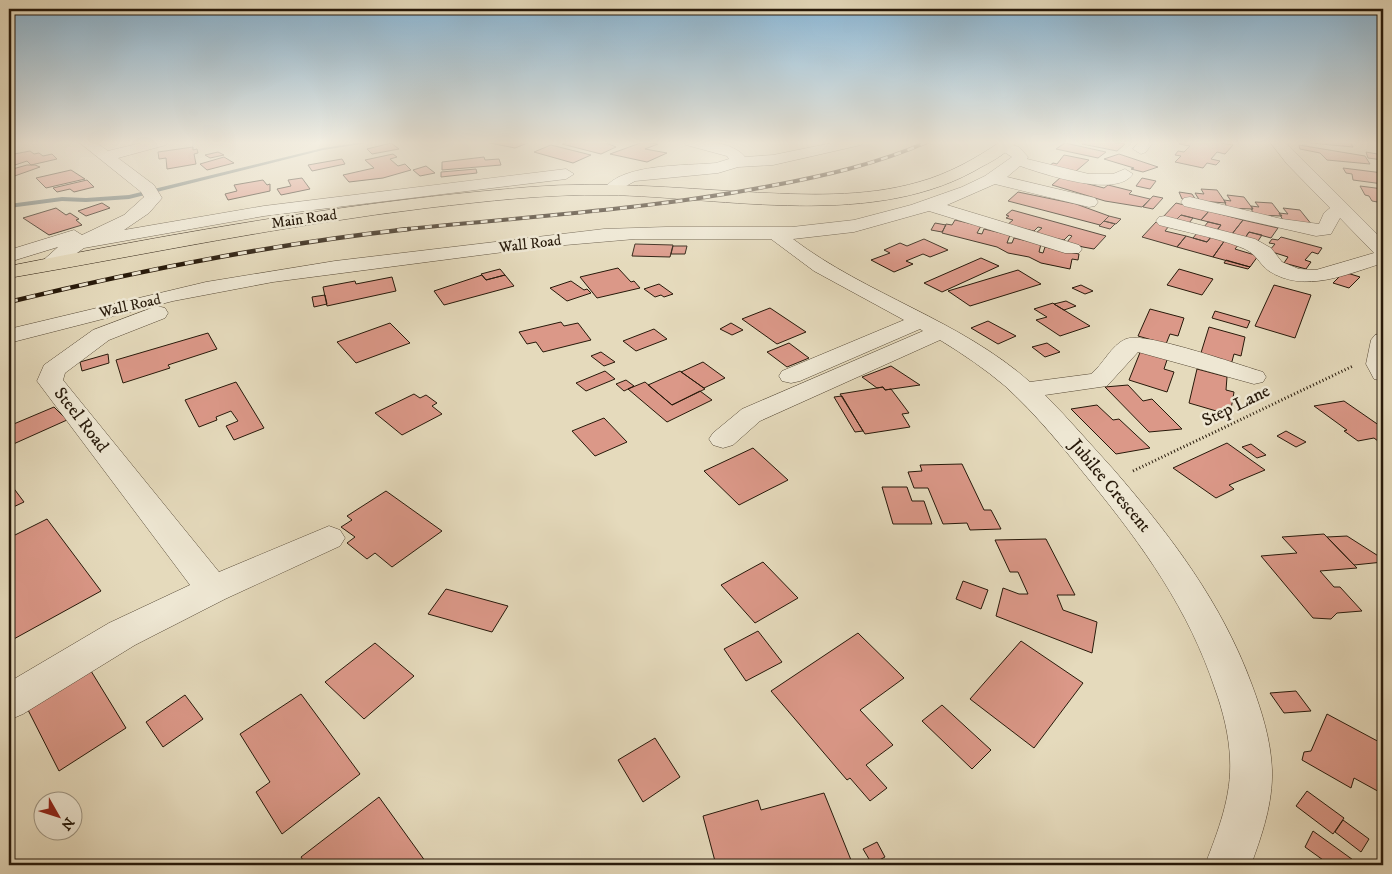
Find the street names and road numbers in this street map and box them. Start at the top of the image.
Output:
street label: Main Road [270,205,339,233]
street label: Wall Road [497,231,563,257]
street label: Wall Road [96,290,163,323]
street label: Step Lane [1198,380,1274,432]
street label: Steel Road [49,383,113,457]
street label: Jubilee Crescent [1063,433,1156,537]

